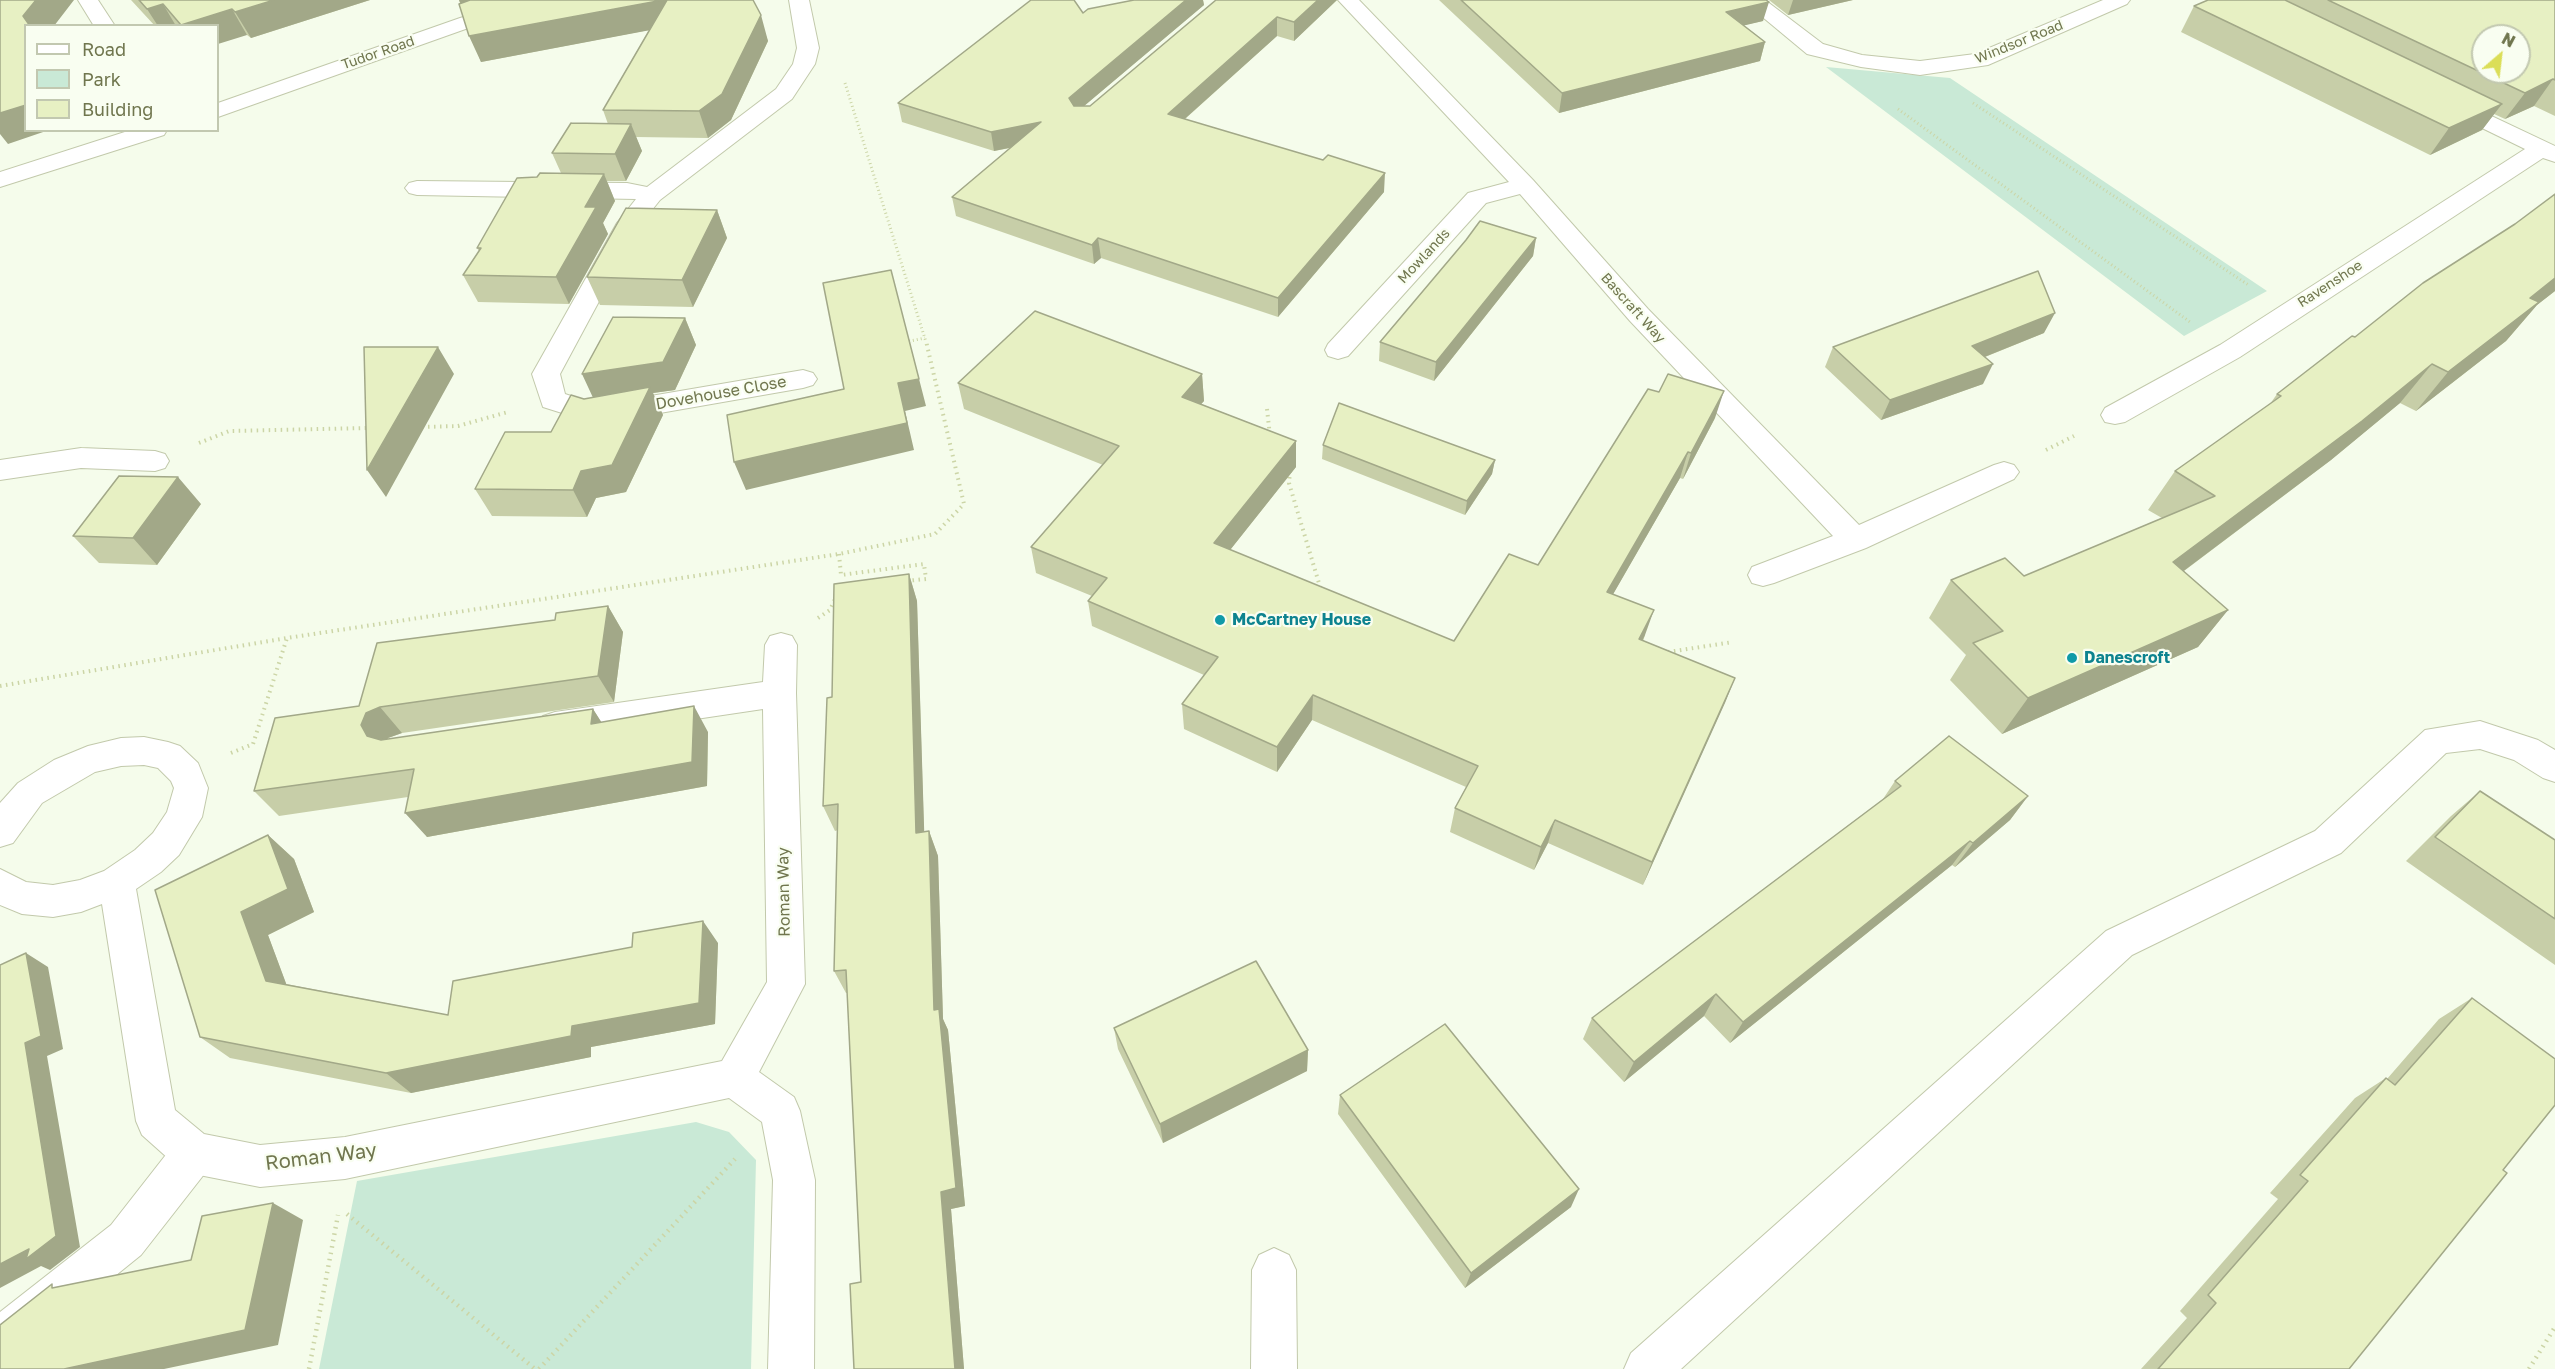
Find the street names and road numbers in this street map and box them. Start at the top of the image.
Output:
street label: Windsor Road [1973,17,2065,67]
street label: Tudor Road [339,33,417,73]
street label: Mowlands [1394,225,1454,287]
street label: Ravenshoe [2294,257,2366,311]
street label: Bascraft Way [1597,270,1669,346]
street label: Dovehouse Close [654,372,788,414]
street label: Roman Way [774,847,794,937]
street label: Roman Way [264,1138,378,1176]

